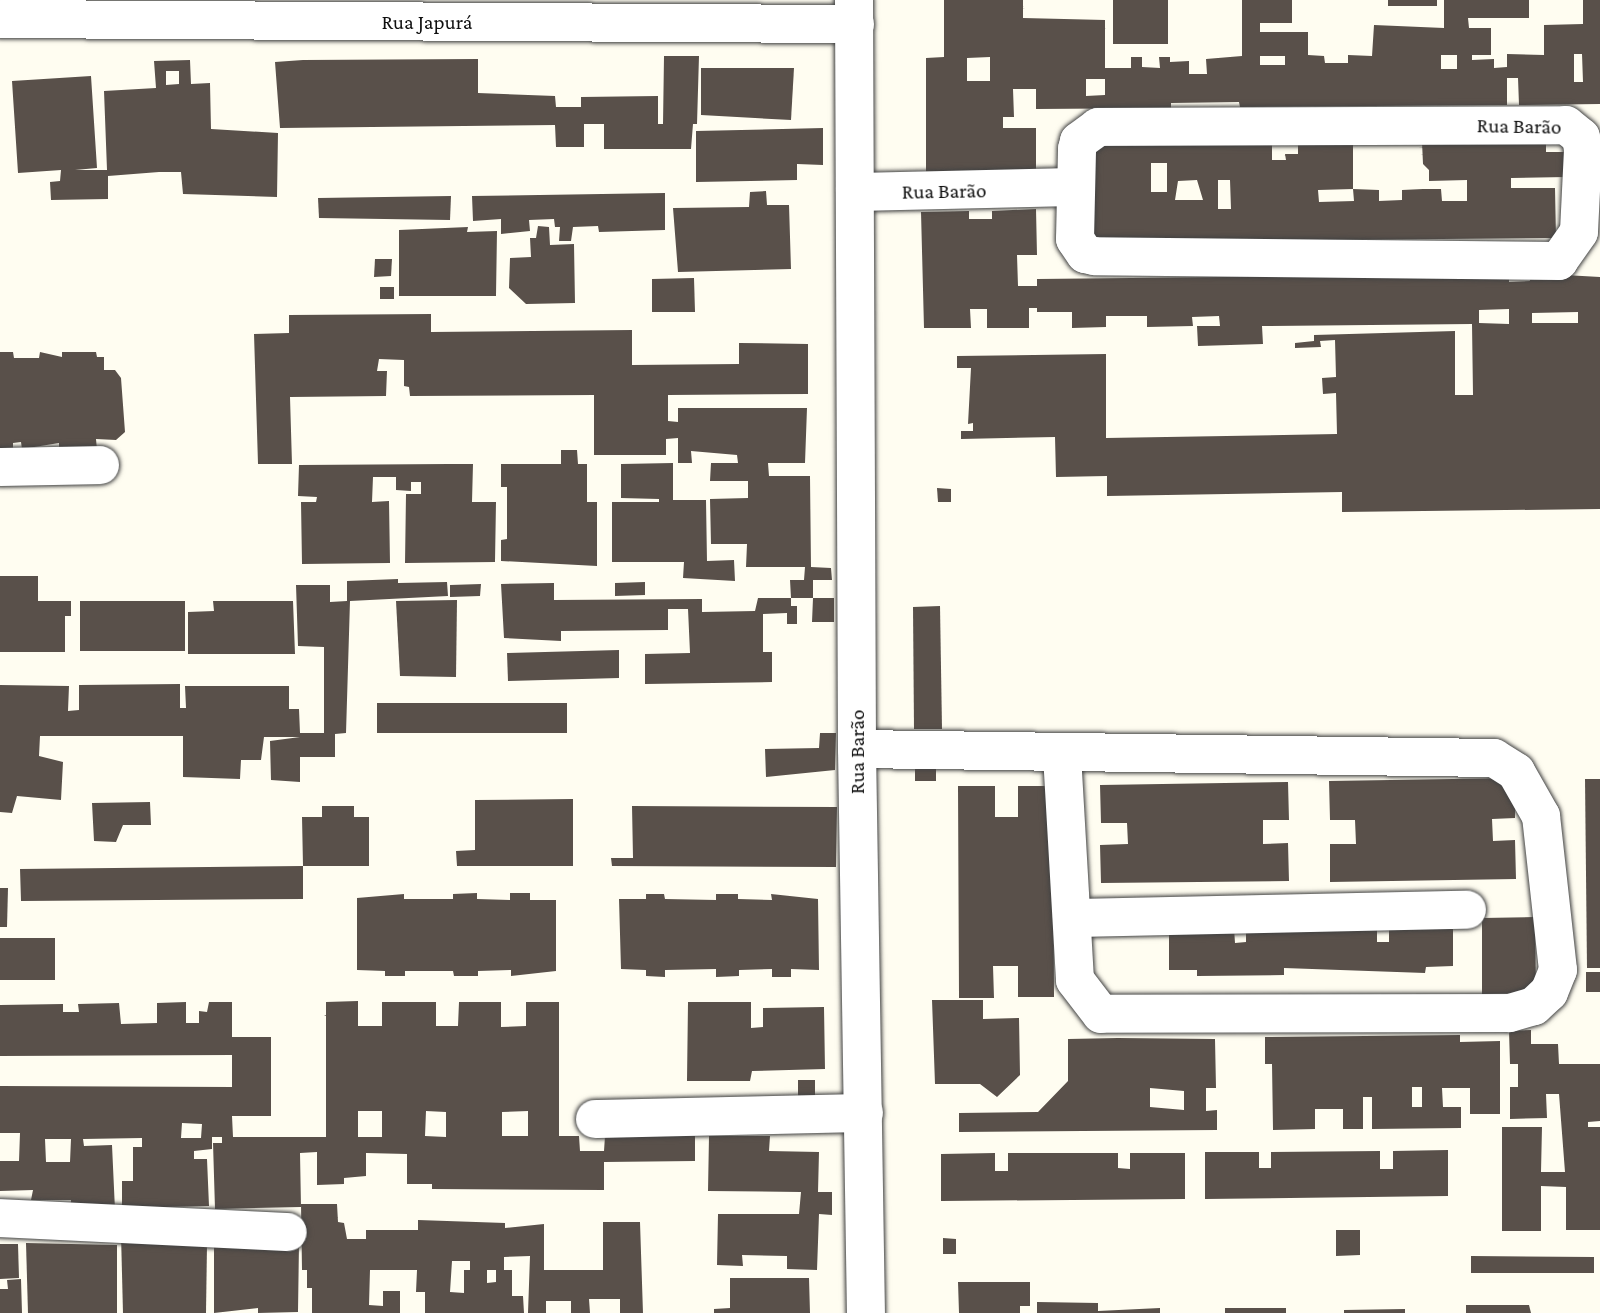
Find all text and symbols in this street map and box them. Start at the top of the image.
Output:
street label: Rua Japurá [381,9,473,35]
street label: Rua Barão [1476,113,1562,139]
street label: Rua Barão [901,178,987,204]
street label: Rua Barão [844,710,870,794]

